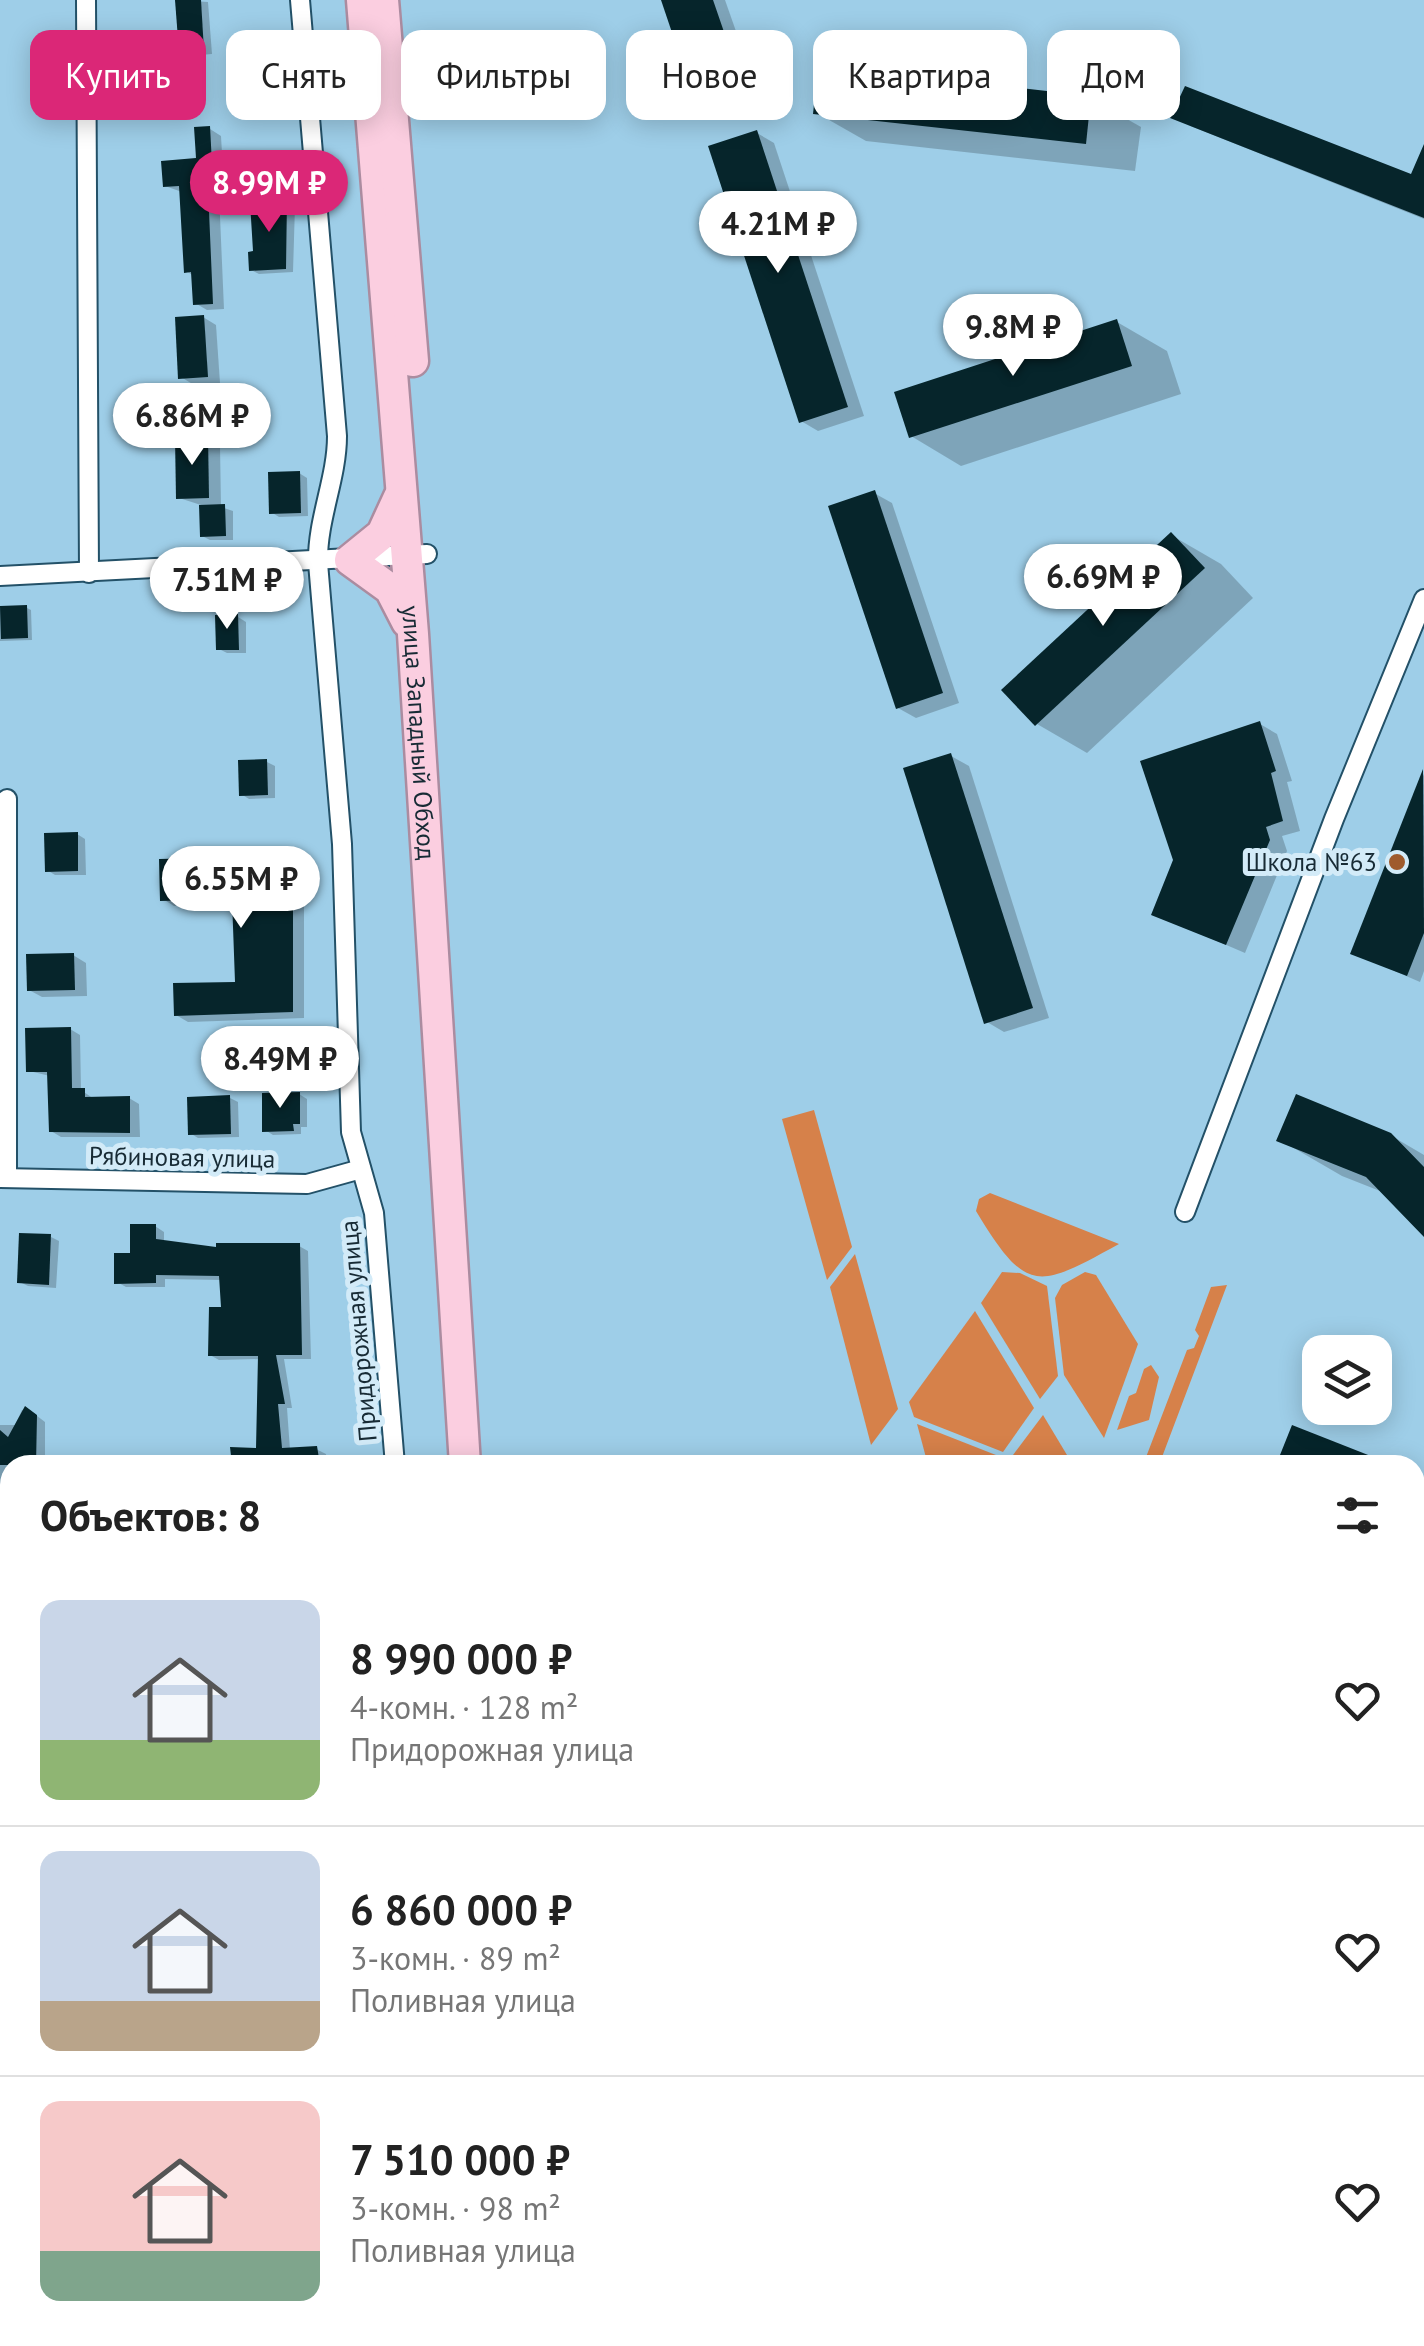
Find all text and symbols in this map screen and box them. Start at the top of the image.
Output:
chip: Купить [30,30,206,120]
chip: Снять [226,30,381,120]
chip: Фильтры [401,30,606,120]
chip: Новое [626,30,793,120]
chip: Квартира [813,30,1027,120]
chip: Дом [1047,30,1180,120]
pin: 8.99M ₽ [177,150,361,235]
text: 8.99M ₽ [212,161,326,203]
pin: 4.21M ₽ [686,191,870,276]
text: 4.21M ₽ [721,202,835,244]
pin: 9.8M ₽ [932,294,1094,379]
text: 9.8M ₽ [965,305,1061,347]
pin: 6.86M ₽ [100,383,284,468]
text: 6.86M ₽ [135,394,249,436]
pin: 6.69M ₽ [1011,544,1195,629]
pin: 7.51M ₽ [135,547,319,632]
text: 6.69M ₽ [1046,555,1160,597]
text: 7.51M ₽ [172,558,282,600]
street label: улица Западный Обход [395,604,443,861]
pin: 6.55M ₽ [149,846,333,931]
place label: Школа №63 [1246,846,1377,878]
marker: Школа №63 [1386,851,1408,873]
text: 6.55M ₽ [184,857,298,899]
pin: 8.49M ₽ [188,1026,372,1111]
text: 8.49M ₽ [223,1037,337,1079]
street label: Рябиновая улица [89,1139,275,1175]
street label: Придорожная улица [332,1219,384,1443]
map controls [1302,1335,1392,1425]
button: layers [1302,1335,1392,1425]
text: Объектов: 8 [40,1488,261,1543]
icon: filters [1330,1488,1385,1543]
text: 8 990 000 ₽ [350,1631,572,1686]
icon: home [120,1640,240,1760]
icon: heart [1330,1673,1385,1728]
text: 4-комн. · 128 m² [350,1686,578,1728]
text: Придорожная улица [350,1728,634,1770]
text: 6 860 000 ₽ [350,1882,572,1937]
icon: home [120,1891,240,2011]
icon: heart [1330,1924,1385,1979]
text: 3-комн. · 89 m² [350,1937,561,1979]
text: Поливная улица [350,1979,576,2021]
text: 7 510 000 ₽ [350,2132,570,2187]
icon: home [120,2141,240,2261]
icon: heart [1330,2174,1385,2229]
text: 3-комн. · 98 m² [350,2187,561,2229]
text: Поливная улица [350,2229,576,2271]

